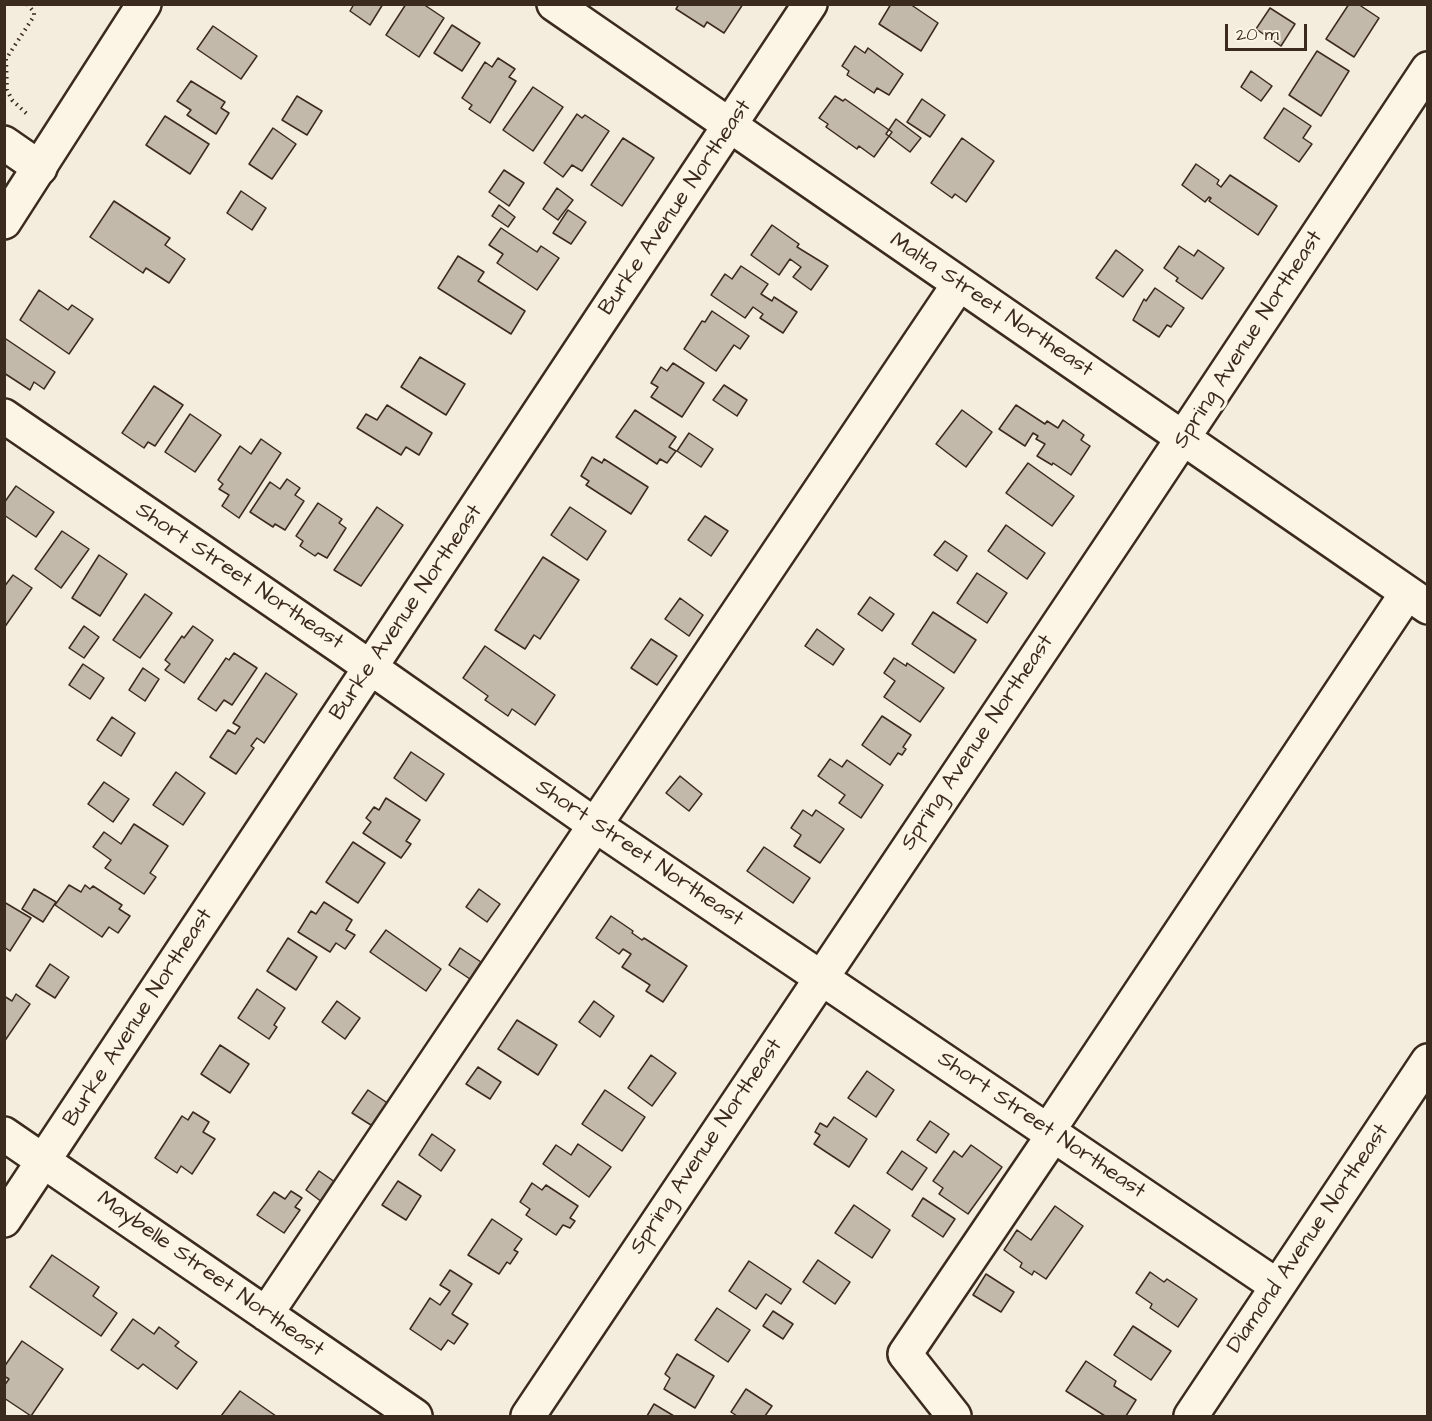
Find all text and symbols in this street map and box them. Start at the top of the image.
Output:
scale bar [1228,12,1310,50]
text: 20 m [1236,22,1279,47]
street label: Burke Avenue Northeast [594,95,758,321]
street label: Spring Avenue Northeast [1169,226,1329,454]
street label: Malta Street Northeast [884,228,1098,384]
street label: Short Street Northeast [130,498,348,656]
street label: Burke Avenue Northeast [325,500,489,726]
street label: Spring Avenue Northeast [896,630,1060,856]
street label: Short Street Northeast [530,775,748,933]
street label: Burke Avenue Northeast [59,904,219,1132]
street label: Spring Avenue Northeast [625,1034,789,1260]
street label: Short Street Northeast [932,1047,1150,1205]
street label: Diamond Avenue Northeast [1222,1119,1396,1359]
street label: Maybelle Street Northeast [91,1186,329,1364]

